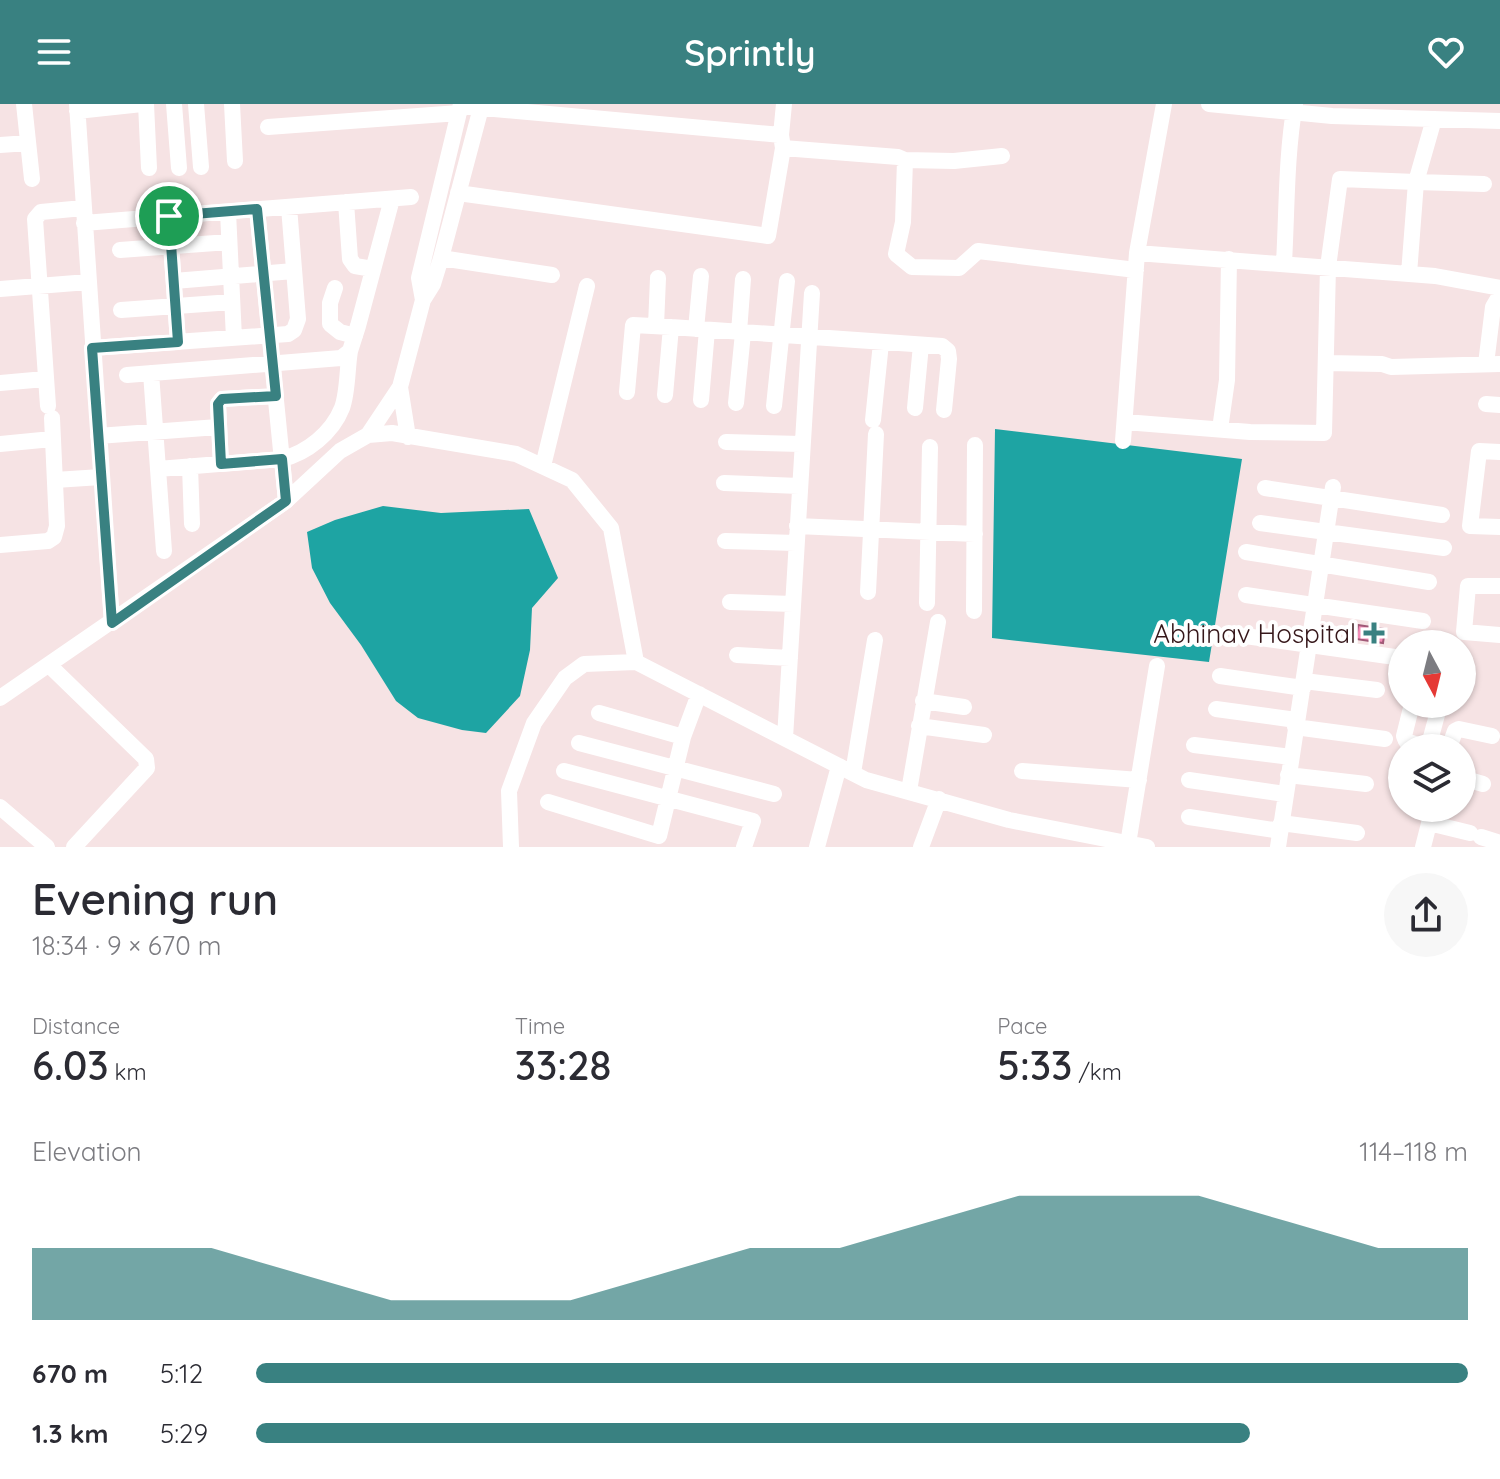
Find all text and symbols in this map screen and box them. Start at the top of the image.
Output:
icon: menu [32,30,76,74]
text: Sprintly [684,30,816,75]
icon: heart [1424,30,1468,74]
pin [135,182,203,250]
icon: arrive [147,194,191,238]
place label: Abhinav Hospital [1153,617,1356,650]
marker: Abhinav Hospital [1363,622,1385,644]
north arrow [1388,630,1476,718]
map controls [1388,630,1476,822]
button: layers [1388,734,1476,822]
text: Evening run [32,871,278,926]
button: share [1384,873,1468,957]
text: 18:34 · 9 × 670 m [32,929,221,962]
text: Distance [32,1012,120,1040]
text: Time [515,1012,565,1040]
text: Pace [997,1012,1048,1040]
text: 6.03 [32,1040,109,1090]
text: 33:28 [515,1040,611,1090]
text: 5:33 [997,1040,1072,1090]
text: km [109,1058,146,1086]
text: /km [1072,1058,1122,1086]
text: Elevation [32,1135,142,1168]
text: 114–118 m [1359,1135,1468,1168]
text: 670 m [32,1357,108,1390]
text: 5:12 [160,1357,203,1390]
text: 1.3 km [32,1417,109,1450]
text: 5:29 [160,1417,208,1450]

